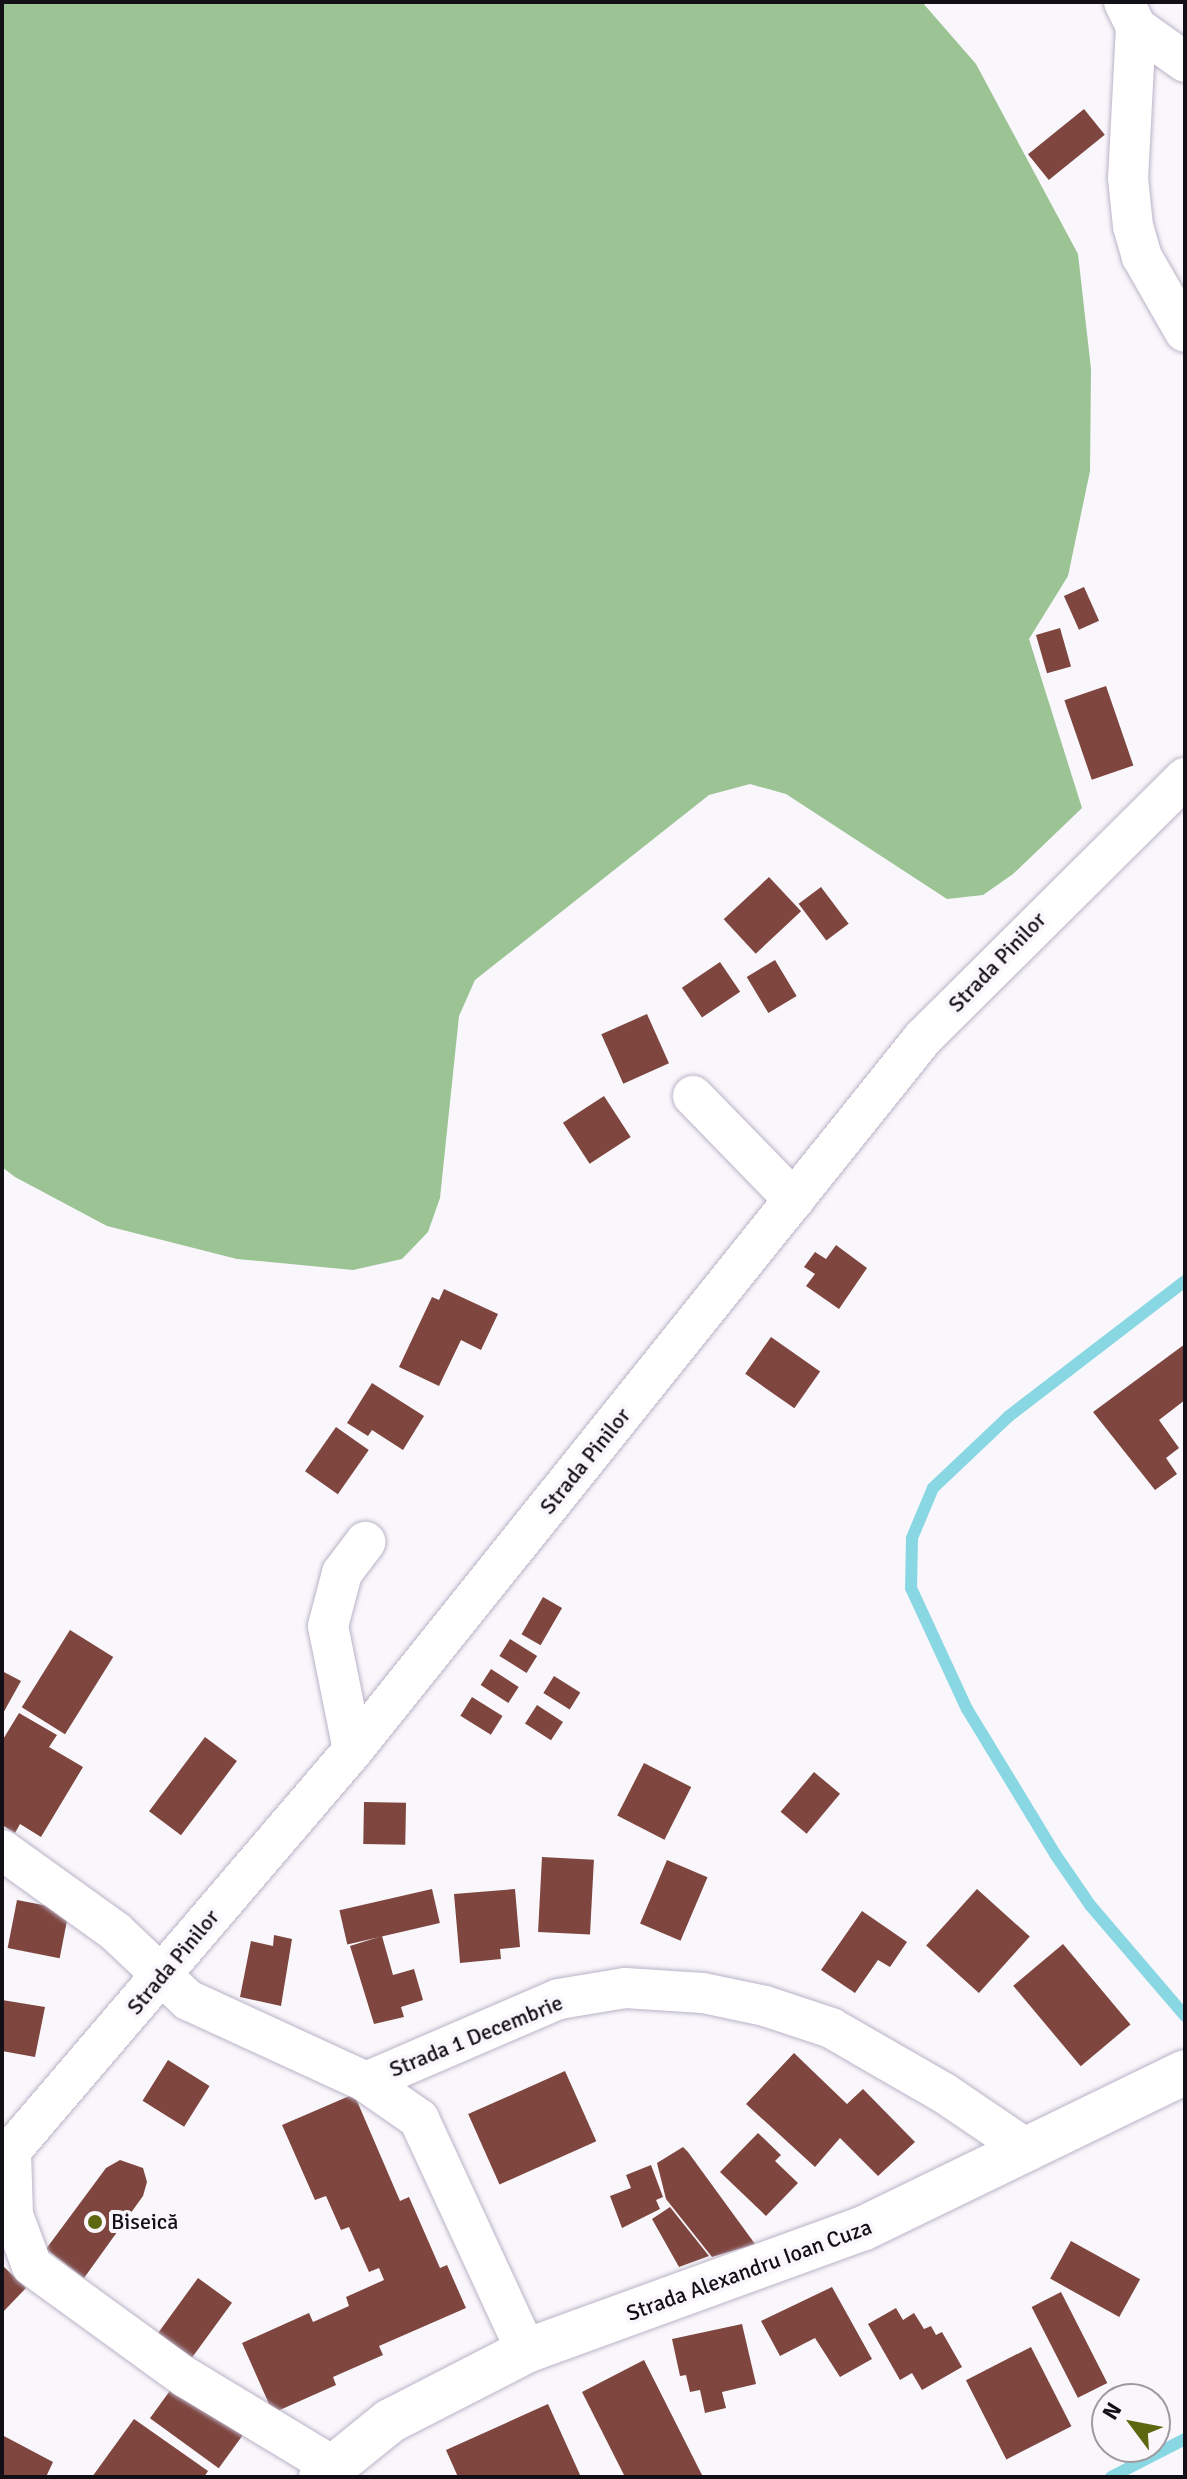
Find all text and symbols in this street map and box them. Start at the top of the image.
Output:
street label: Strada Pinilor [943,907,1051,1017]
street label: Strada Pinilor [534,1403,636,1519]
street label: Strada Pinilor [122,1904,224,2020]
street label: Strada 1 Decembrie [386,1989,566,2083]
place label: Biseică [111,2209,178,2235]
marker: Biseică [86,2213,104,2231]
street label: Strada Alexandru Ioan Cuza [623,2213,875,2327]
north arrow [1091,2383,1171,2463]
text: N [1096,2397,1127,2425]

